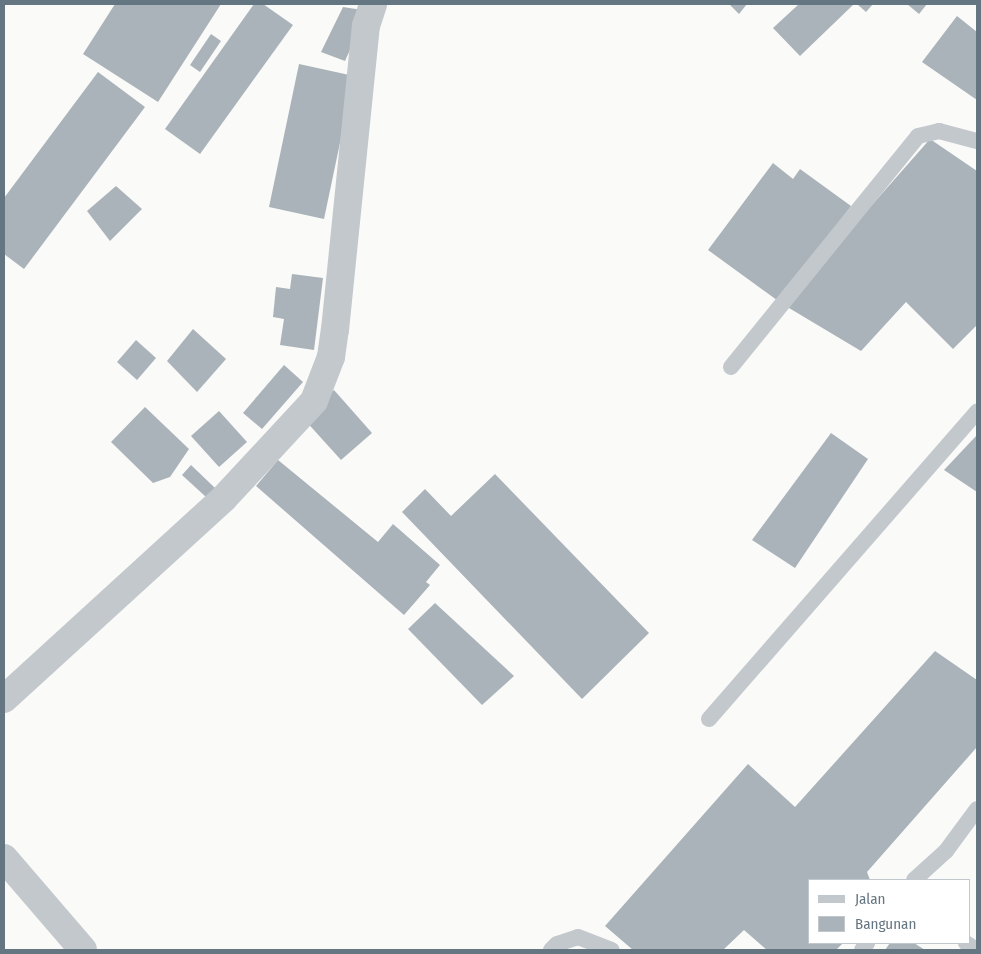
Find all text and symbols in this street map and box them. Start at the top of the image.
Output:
legend [808,879,971,944]
text: Jalan [855,890,885,908]
text: Bangunan [855,915,916,933]

